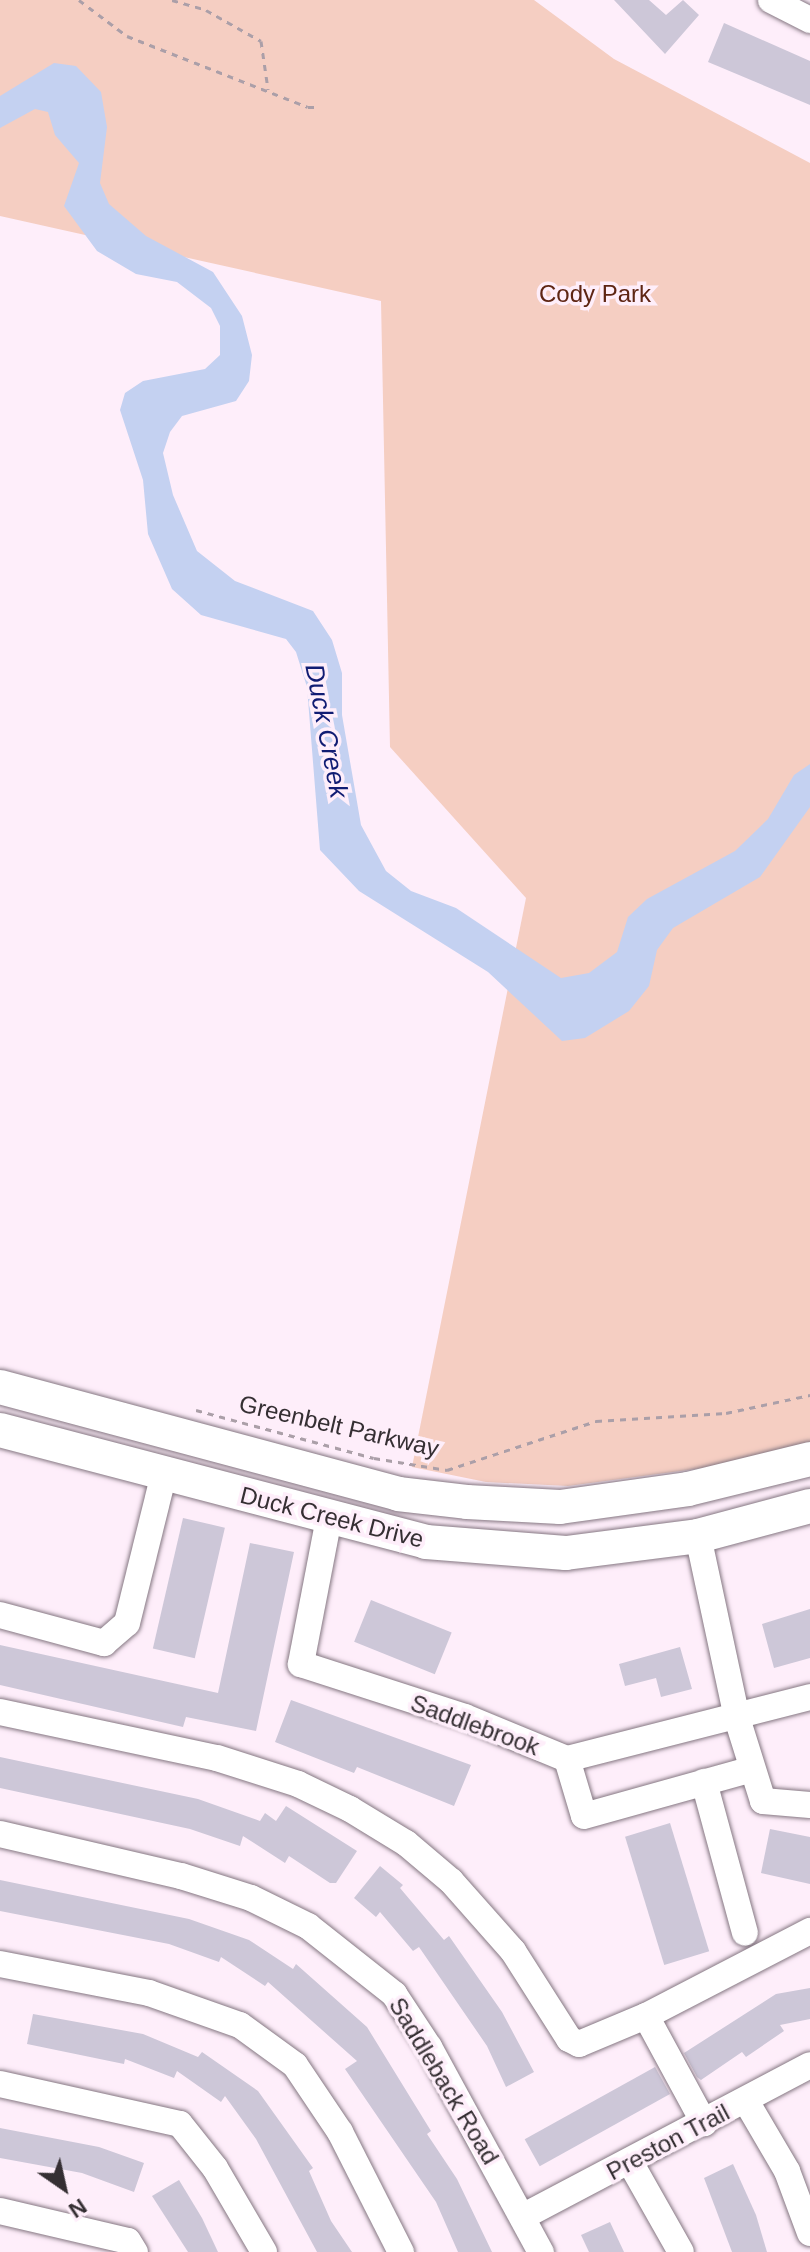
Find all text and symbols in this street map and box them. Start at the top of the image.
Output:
park label: Cody Park [539,280,651,308]
water label: Duck Creek [298,661,354,801]
street label: Greenbelt Parkway [236,1389,442,1463]
street label: Duck Creek Drive [237,1480,427,1554]
street label: Saddlebrook [407,1688,543,1762]
street label: Saddleback Road [383,1992,505,2170]
street label: Preston Trail [602,2098,734,2186]
north arrow [24,2148,104,2228]
text: N [64,2194,91,2223]

